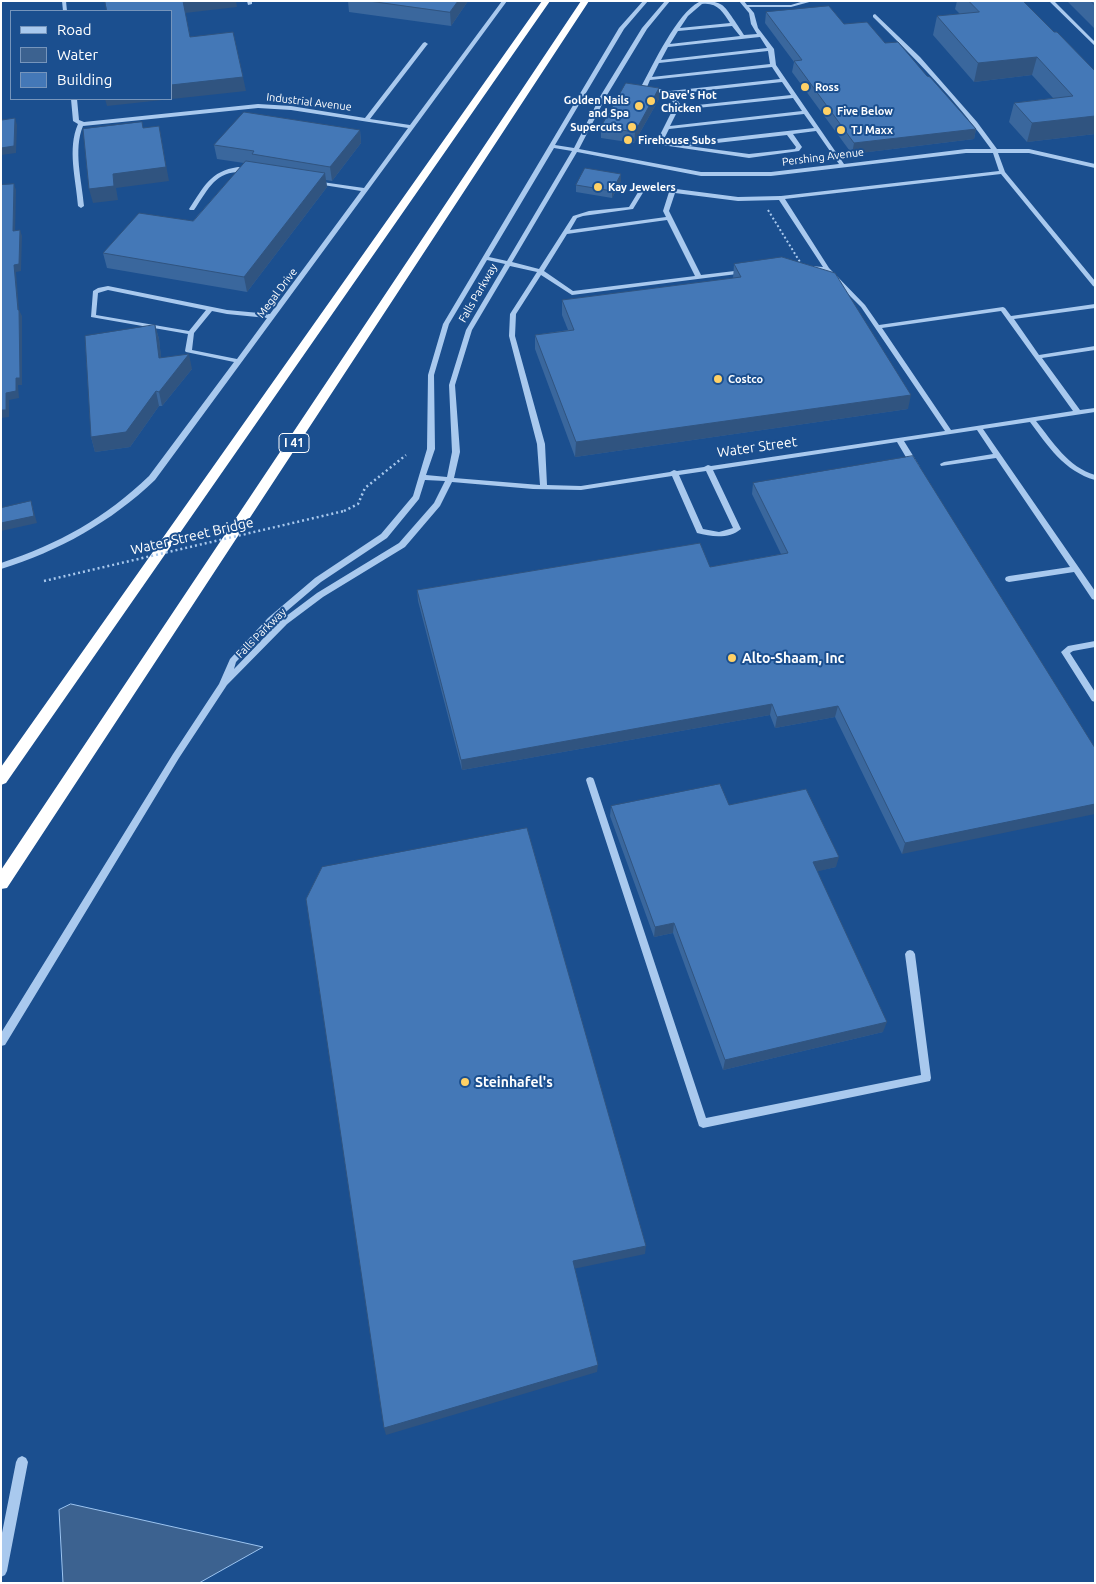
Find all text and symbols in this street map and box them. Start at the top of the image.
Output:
legend [10,10,172,100]
text: Road [57,21,92,38]
text: Water [57,46,98,63]
text: Building [57,71,112,88]
place label: Ross [815,80,839,94]
marker: Ross [799,81,811,93]
place label: Dave's Hot Chicken [661,88,717,114]
street label: Industrial Avenue [266,90,352,114]
place label: Golden Nails and Spa [564,93,629,119]
marker: Dave's Hot Chicken [645,95,657,107]
marker: Golden Nails and Spa [633,100,645,112]
place label: Five Below [837,104,893,118]
marker: Five Below [821,105,833,117]
place label: Supercuts [570,120,622,134]
marker: Supercuts [626,121,638,133]
place label: TJ Maxx [851,123,893,137]
marker: TJ Maxx [835,124,847,136]
place label: Firehouse Subs [638,133,716,147]
marker: Firehouse Subs [622,134,634,146]
street label: Pershing Avenue [781,145,865,169]
place label: Kay Jewelers [608,180,676,194]
marker: Kay Jewelers [592,181,604,193]
street label: Falls Parkway [456,261,500,325]
street label: Megal Drive [254,265,300,321]
place label: Costco [728,372,763,386]
marker: Costco [712,373,724,385]
road number: I 41 [279,433,309,452]
street label: Water Street [716,433,798,461]
street label: Water Street Bridge [129,514,255,558]
street label: Falls Parkway [233,605,289,661]
place label: Alto-Shaam, Inc [742,650,844,666]
marker: Alto-Shaam, Inc [726,652,738,664]
place label: Steinhafel's [475,1074,553,1090]
marker: Steinhafel's [459,1076,471,1088]

